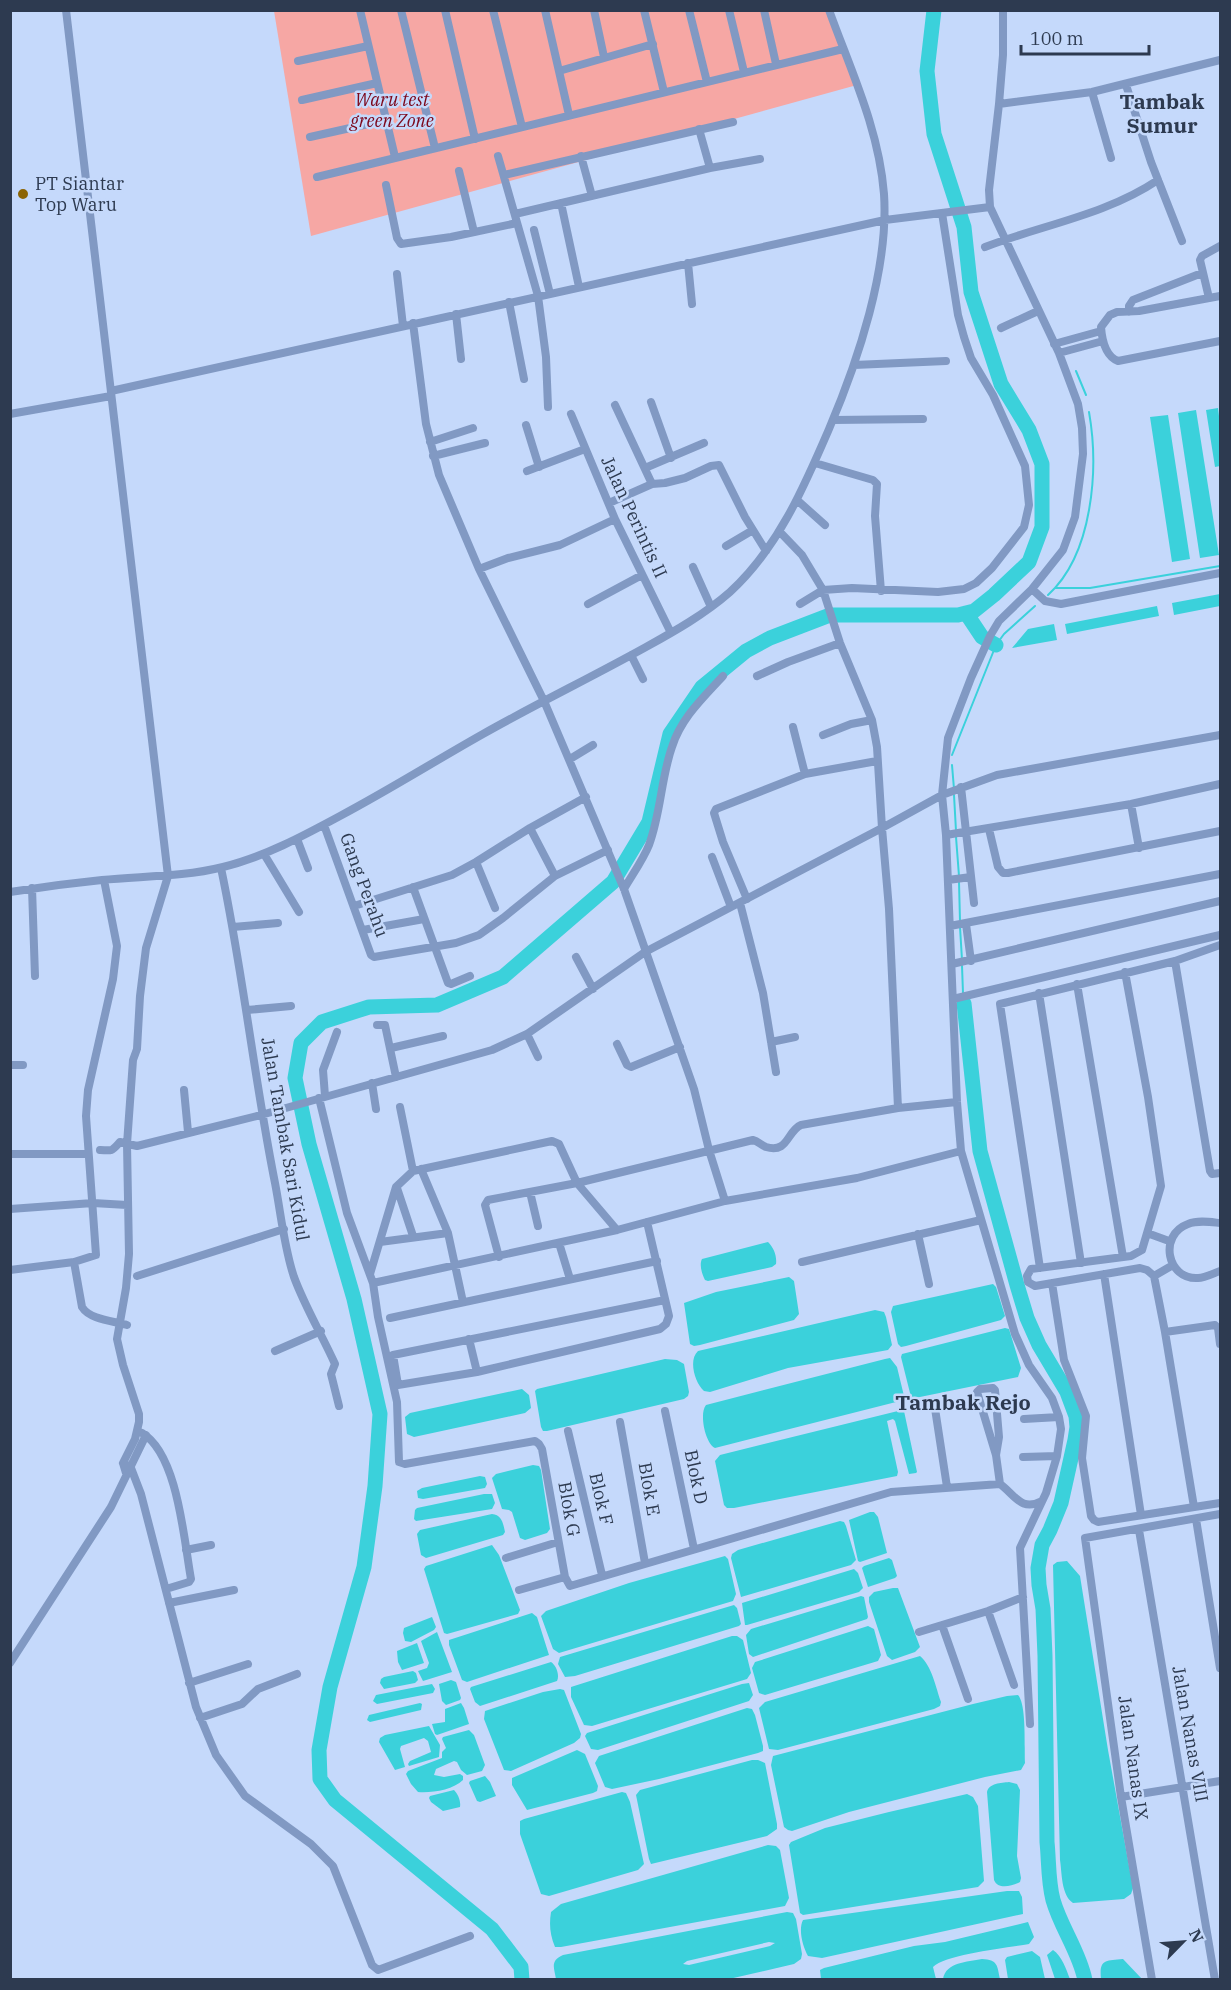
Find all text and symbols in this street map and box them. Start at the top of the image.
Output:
scale bar [1021,18,1148,56]
text: 100 m [1030,27,1084,50]
district label: Tambak Sumur [1120,87,1204,139]
park label: Waru test green Zone [348,88,434,132]
place label: PT Siantar Top Waru [35,172,124,216]
marker: PT Siantar Top Waru [16,187,30,201]
street label: Jalan Perintis II [596,452,673,581]
street label: Gang Perahu [335,830,394,940]
street label: Jalan Tambak Sari Kidul [256,1035,315,1243]
district label: Tambak Rejo [895,1388,1031,1416]
street label: Blok D [680,1448,713,1506]
street label: Blok E [633,1460,665,1517]
street label: Blok F [584,1470,619,1528]
street label: Blok G [553,1480,586,1538]
street label: Jalan Nanas VIII [1167,1664,1214,1804]
street label: Jalan Nanas IX [1113,1694,1154,1822]
north arrow [1153,1912,1213,1972]
text: N [1185,1926,1208,1946]

